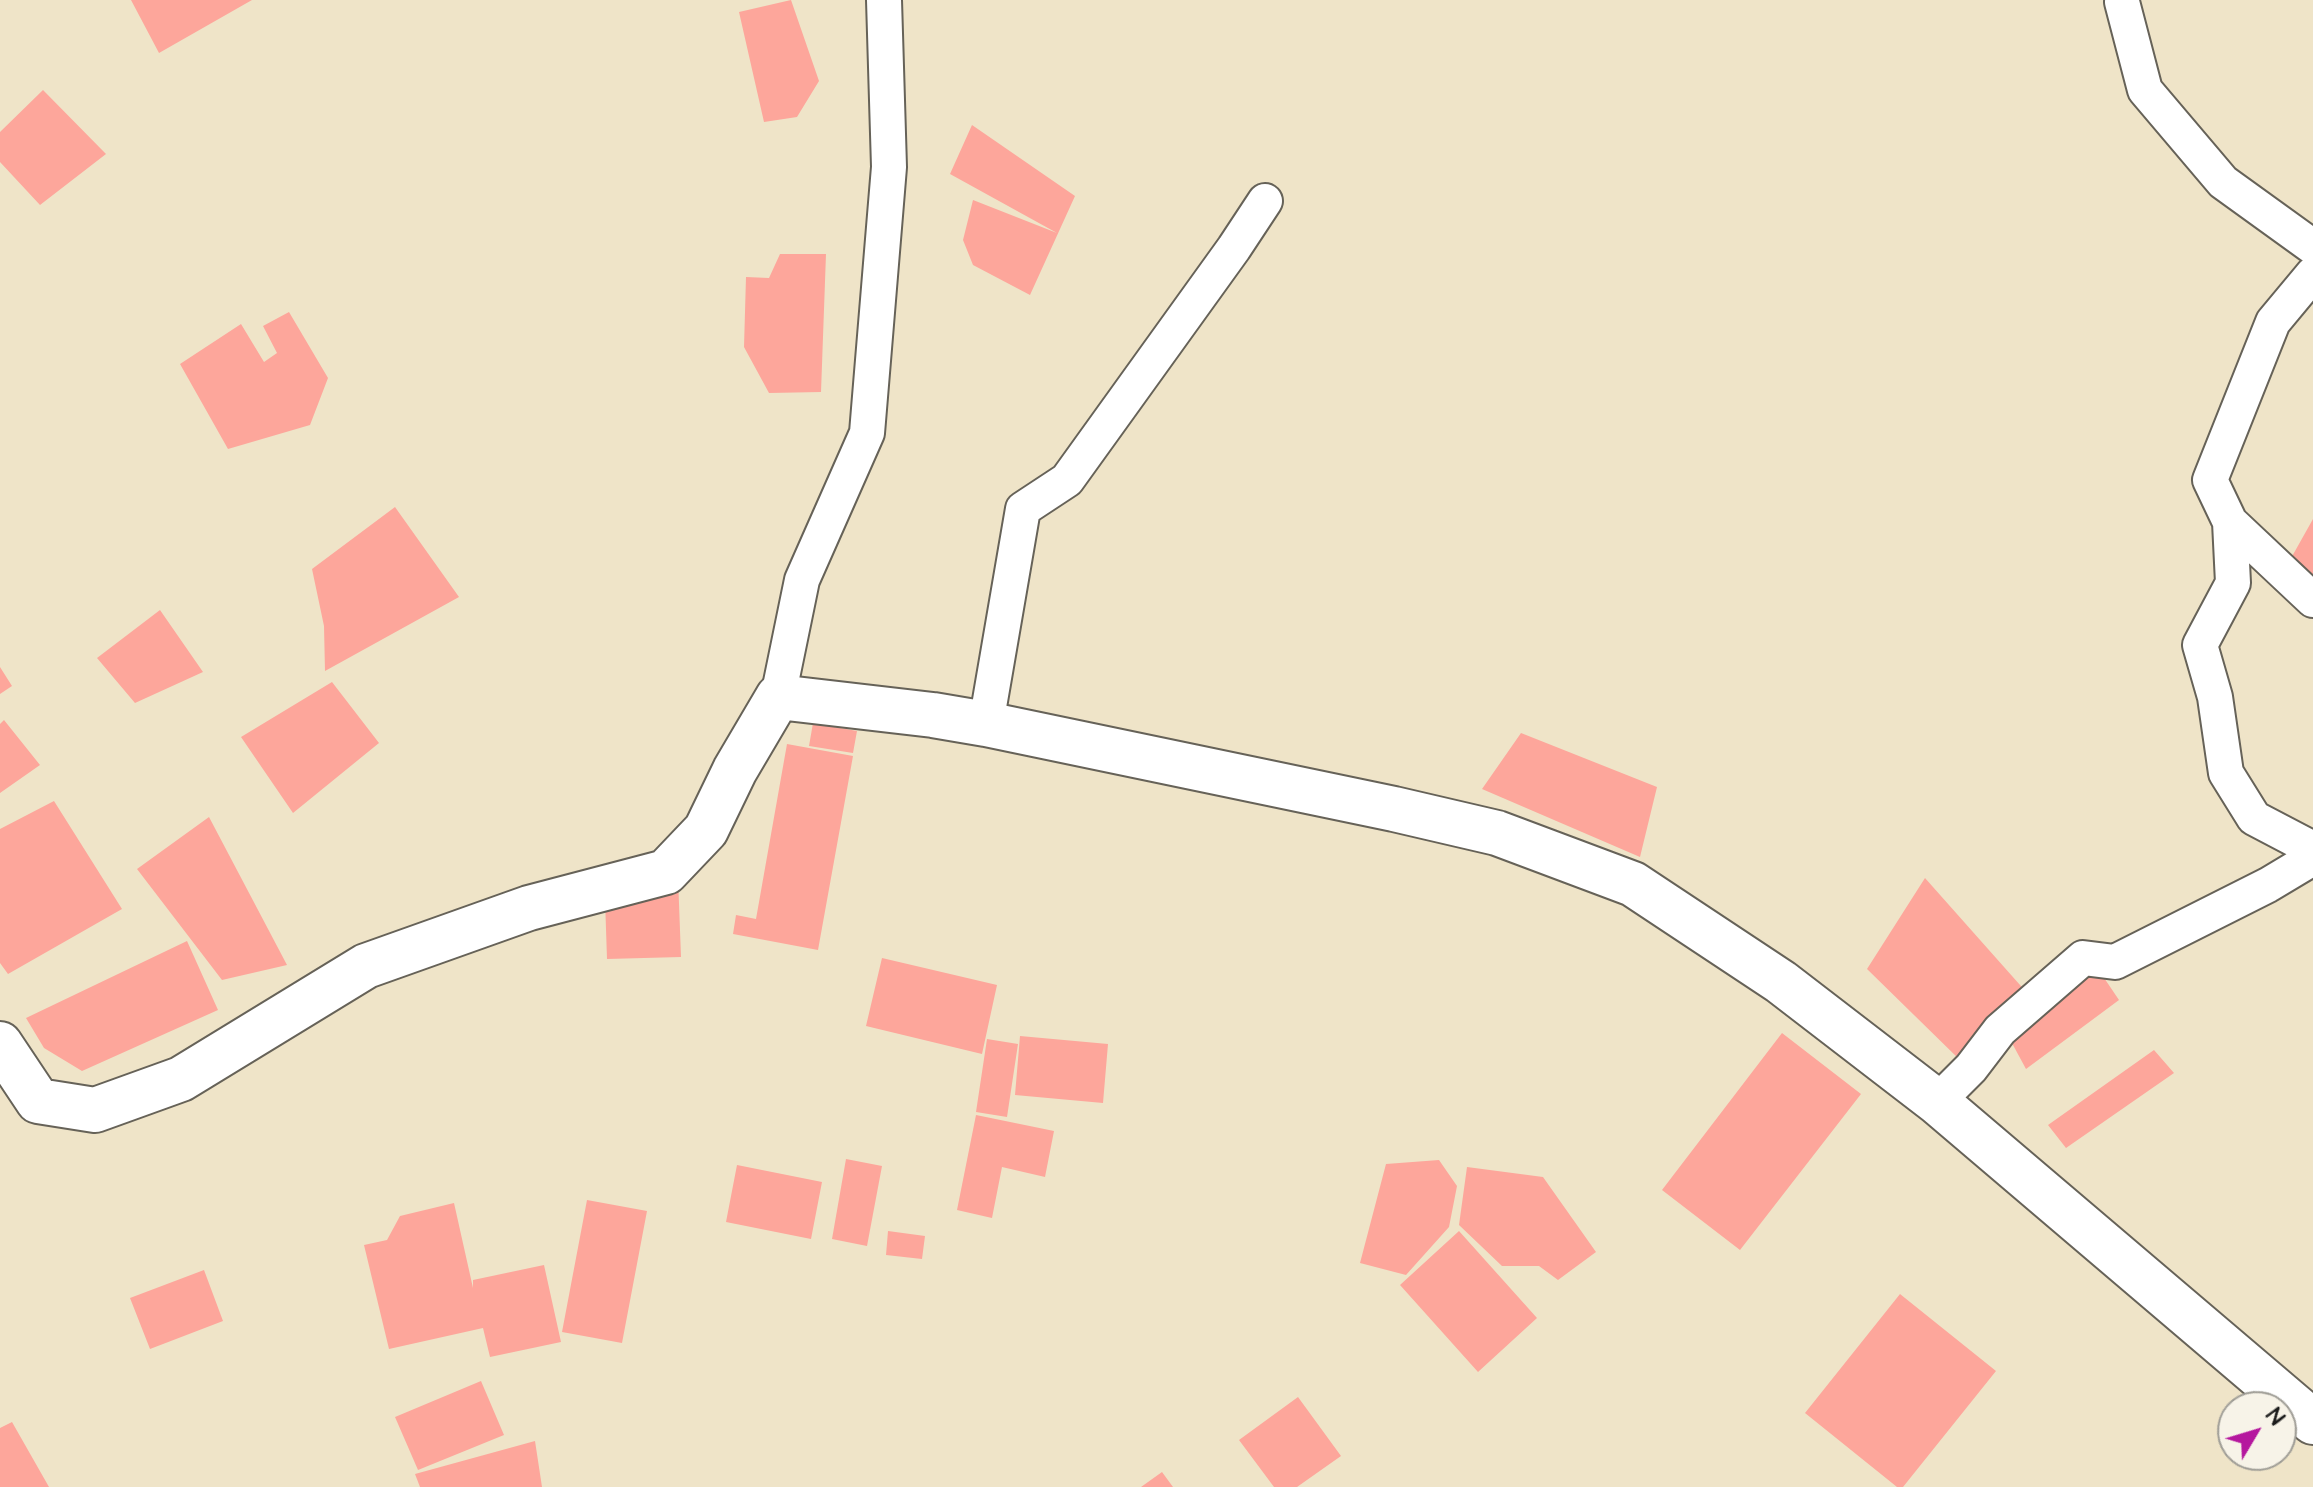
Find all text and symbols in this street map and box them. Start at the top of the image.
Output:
north arrow [2217,1391,2297,1471]
text: N [2258,1402,2291,1432]

